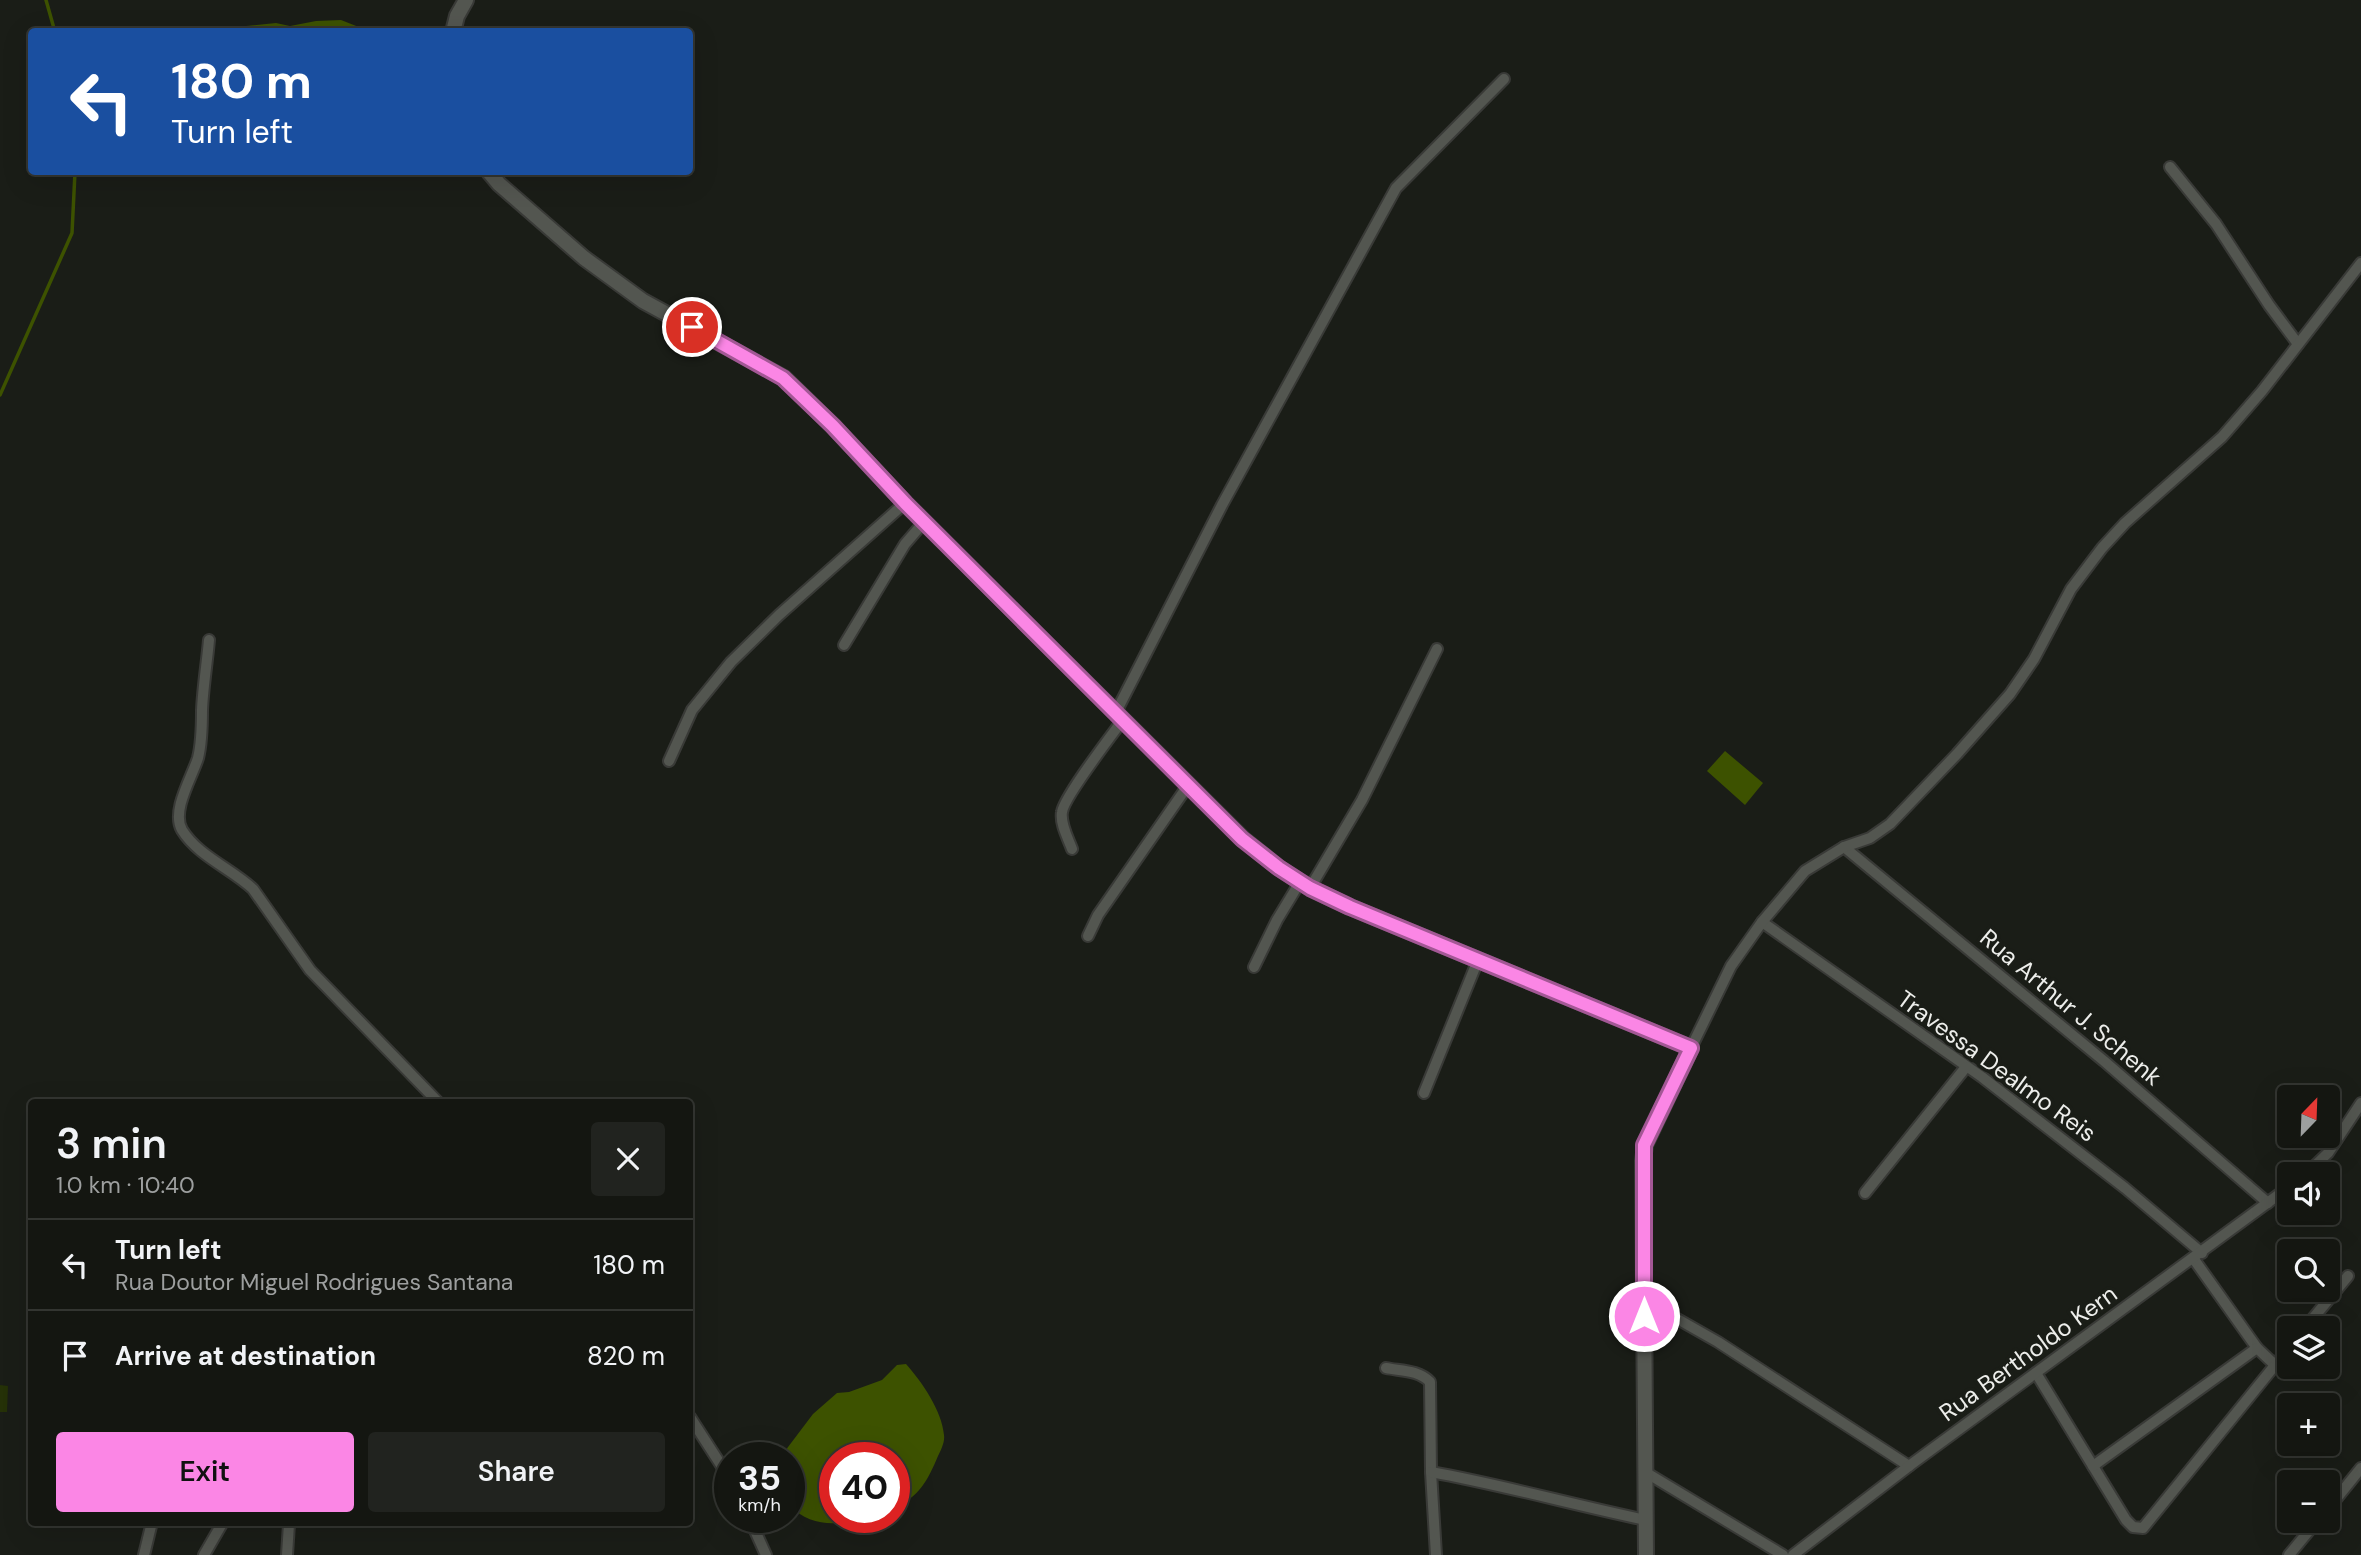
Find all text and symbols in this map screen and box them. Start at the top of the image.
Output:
text: 180 m [171,49,312,113]
icon: left [56,56,147,147]
text: Turn left [171,111,293,153]
pin [662,297,722,357]
icon: arrive [673,308,711,346]
street label: Rua Arthur J. Schenk [1974,922,2168,1092]
street label: Travessa Dealmo Reis [1891,983,2103,1149]
north arrow [2277,1085,2340,1148]
map controls [2277,1085,2340,1533]
text: 3 min [56,1116,167,1171]
button: close [591,1122,665,1196]
button: sound [2277,1162,2340,1225]
text: 1.0 km · 10:40 [56,1170,195,1200]
text: Turn left [115,1233,222,1267]
button: search [2277,1239,2340,1302]
icon: left [56,1246,94,1284]
text: 180 m [593,1248,665,1282]
text: Rua Doutor Miguel Rodrigues Santana [115,1267,513,1297]
street label: Rua Bertholdo Kern [1933,1278,2123,1428]
position arrow [1607,1279,1681,1353]
button: layers [2277,1316,2340,1379]
icon: arrive [56,1337,94,1375]
text: Arrive at destination [115,1339,376,1373]
text: 820 m [587,1339,665,1373]
button: + [2277,1393,2340,1456]
button: Exit [56,1432,354,1512]
button: Share [368,1432,665,1512]
speed limit sign: 40 [819,1442,910,1533]
text: 35 [738,1455,781,1501]
button: − [2277,1470,2340,1533]
text: km/h [738,1493,781,1517]

